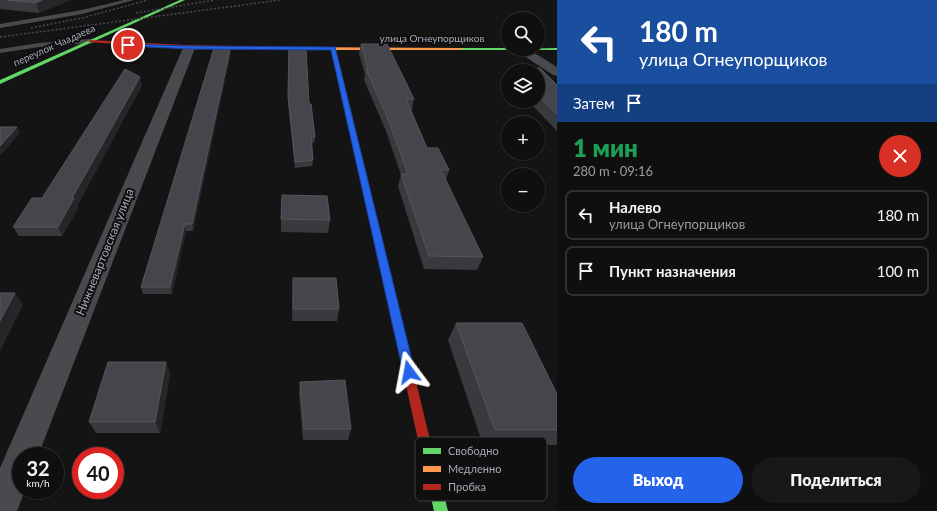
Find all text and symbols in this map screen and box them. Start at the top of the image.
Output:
map controls [501,12,545,212]
button: search [501,12,545,56]
text: 180 m [639,14,718,48]
icon: left [573,16,625,68]
street label: переулок Чаадаева [11,22,97,68]
pin [111,28,145,62]
street label: улица Огнеупорщиков [380,32,484,44]
icon: arrive [117,34,139,56]
text: улица Огнеупорщиков [639,48,828,70]
button: layers [501,64,545,108]
icon: arrive [623,92,645,114]
text: Затем [573,94,615,112]
button: + [501,116,545,160]
text: 1 мин [573,133,638,162]
button: close [879,135,921,177]
text: 280 m · 09:16 [573,163,653,179]
button: − [501,168,545,212]
street label: Нижневартовская улица [72,186,137,317]
text: Налево [609,198,661,216]
icon: left [575,204,597,226]
text: 180 m [877,206,919,224]
text: улица Огнеупорщиков [609,216,745,232]
icon: arrive [575,260,597,282]
text: Пункт назначения [609,262,736,280]
text: 100 m [877,262,919,280]
position arrow [388,351,430,393]
legend [415,437,547,501]
text: Свободно [448,444,499,457]
speed limit sign: 40 [72,447,124,499]
text: 32 [26,456,50,480]
button: Выход [573,457,743,503]
button: Поделиться [751,457,921,503]
text: Медленно [448,462,501,475]
text: km/h [26,477,50,489]
text: Пробка [448,480,486,493]

